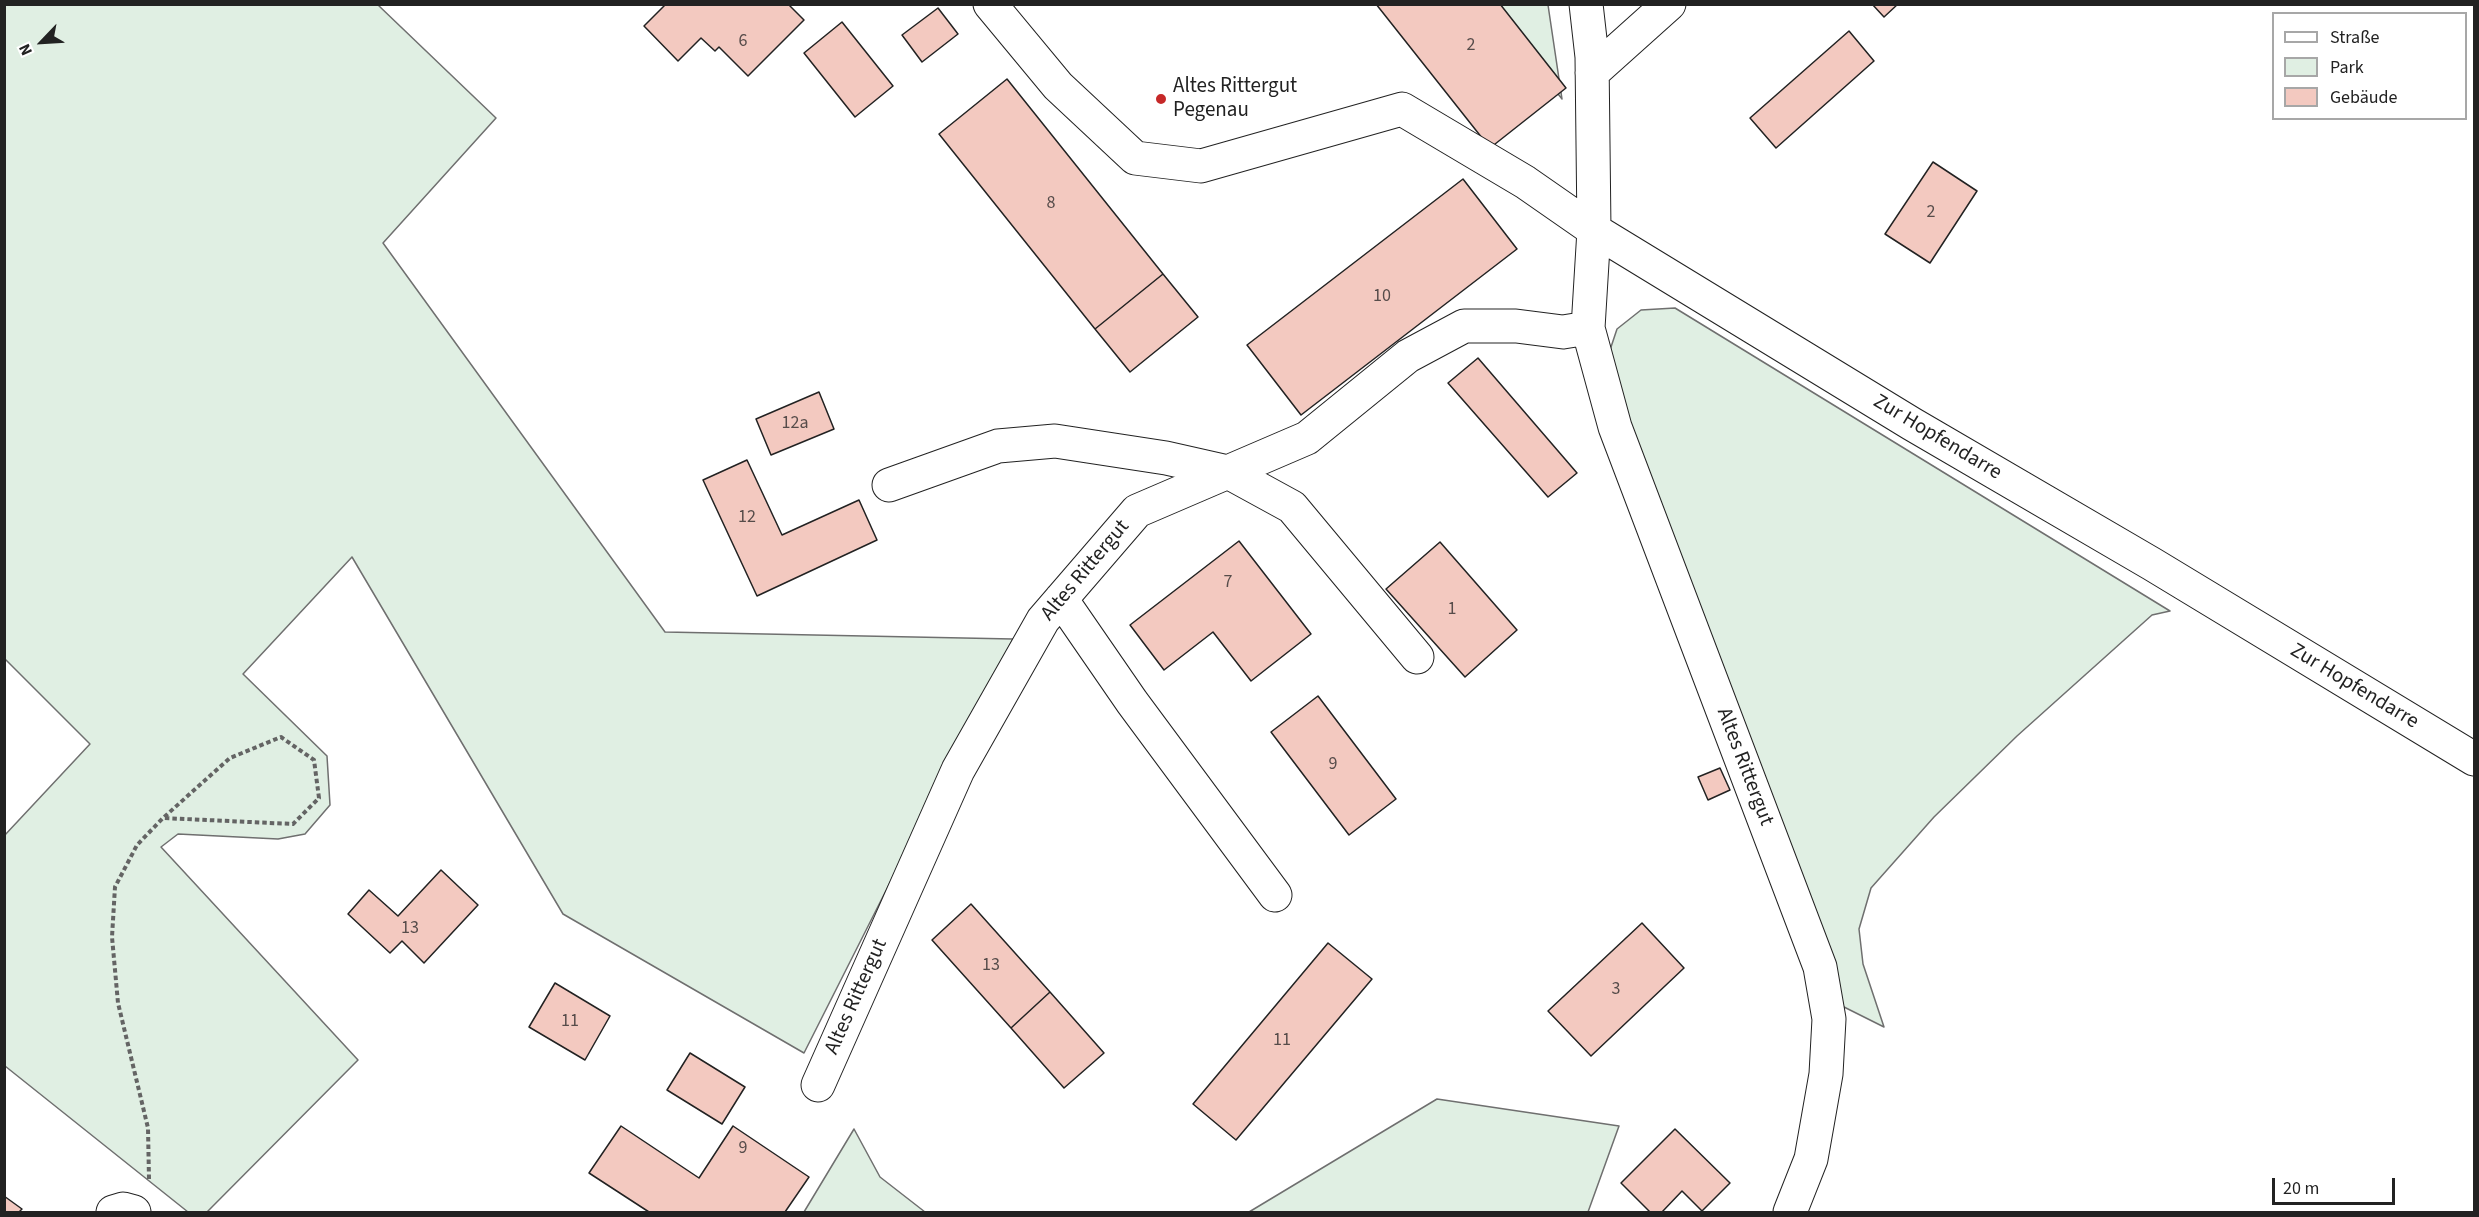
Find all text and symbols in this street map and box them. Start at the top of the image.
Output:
north arrow [12,12,72,72]
legend [2272,12,2467,120]
text: Straße [2330,25,2379,50]
house number: 6 [739,31,747,53]
house number: 2 [1467,35,1475,57]
text: N [13,40,38,59]
text: Park [2330,55,2364,80]
place label: Altes Rittergut Pegenau [1173,74,1297,124]
text: Gebäude [2330,85,2398,110]
marker: Altes Rittergut Pegenau [1154,92,1168,106]
house number: 8 [1047,193,1055,215]
house number: 2 [1927,202,1935,224]
house number: 10 [1373,286,1391,308]
street label: Zur Hopfendarre [1868,390,2006,486]
house number: 12a [782,413,808,435]
house number: 12 [738,507,756,529]
street label: Altes Rittergut [1036,515,1136,627]
house number: 7 [1224,572,1232,594]
house number: 1 [1448,599,1456,621]
street label: Zur Hopfendarre [2285,639,2423,735]
street label: Altes Rittergut [1710,705,1778,829]
house number: 9 [1329,754,1337,776]
house number: 13 [401,918,419,940]
street label: Altes Rittergut [820,935,894,1059]
house number: 13 [982,955,1000,977]
house number: 3 [1612,979,1620,1001]
house number: 11 [561,1011,579,1033]
house number: 11 [1273,1030,1291,1052]
house number: 9 [739,1138,747,1160]
scale bar [2275,1166,2398,1204]
text: 20 m [2283,1176,2319,1201]

